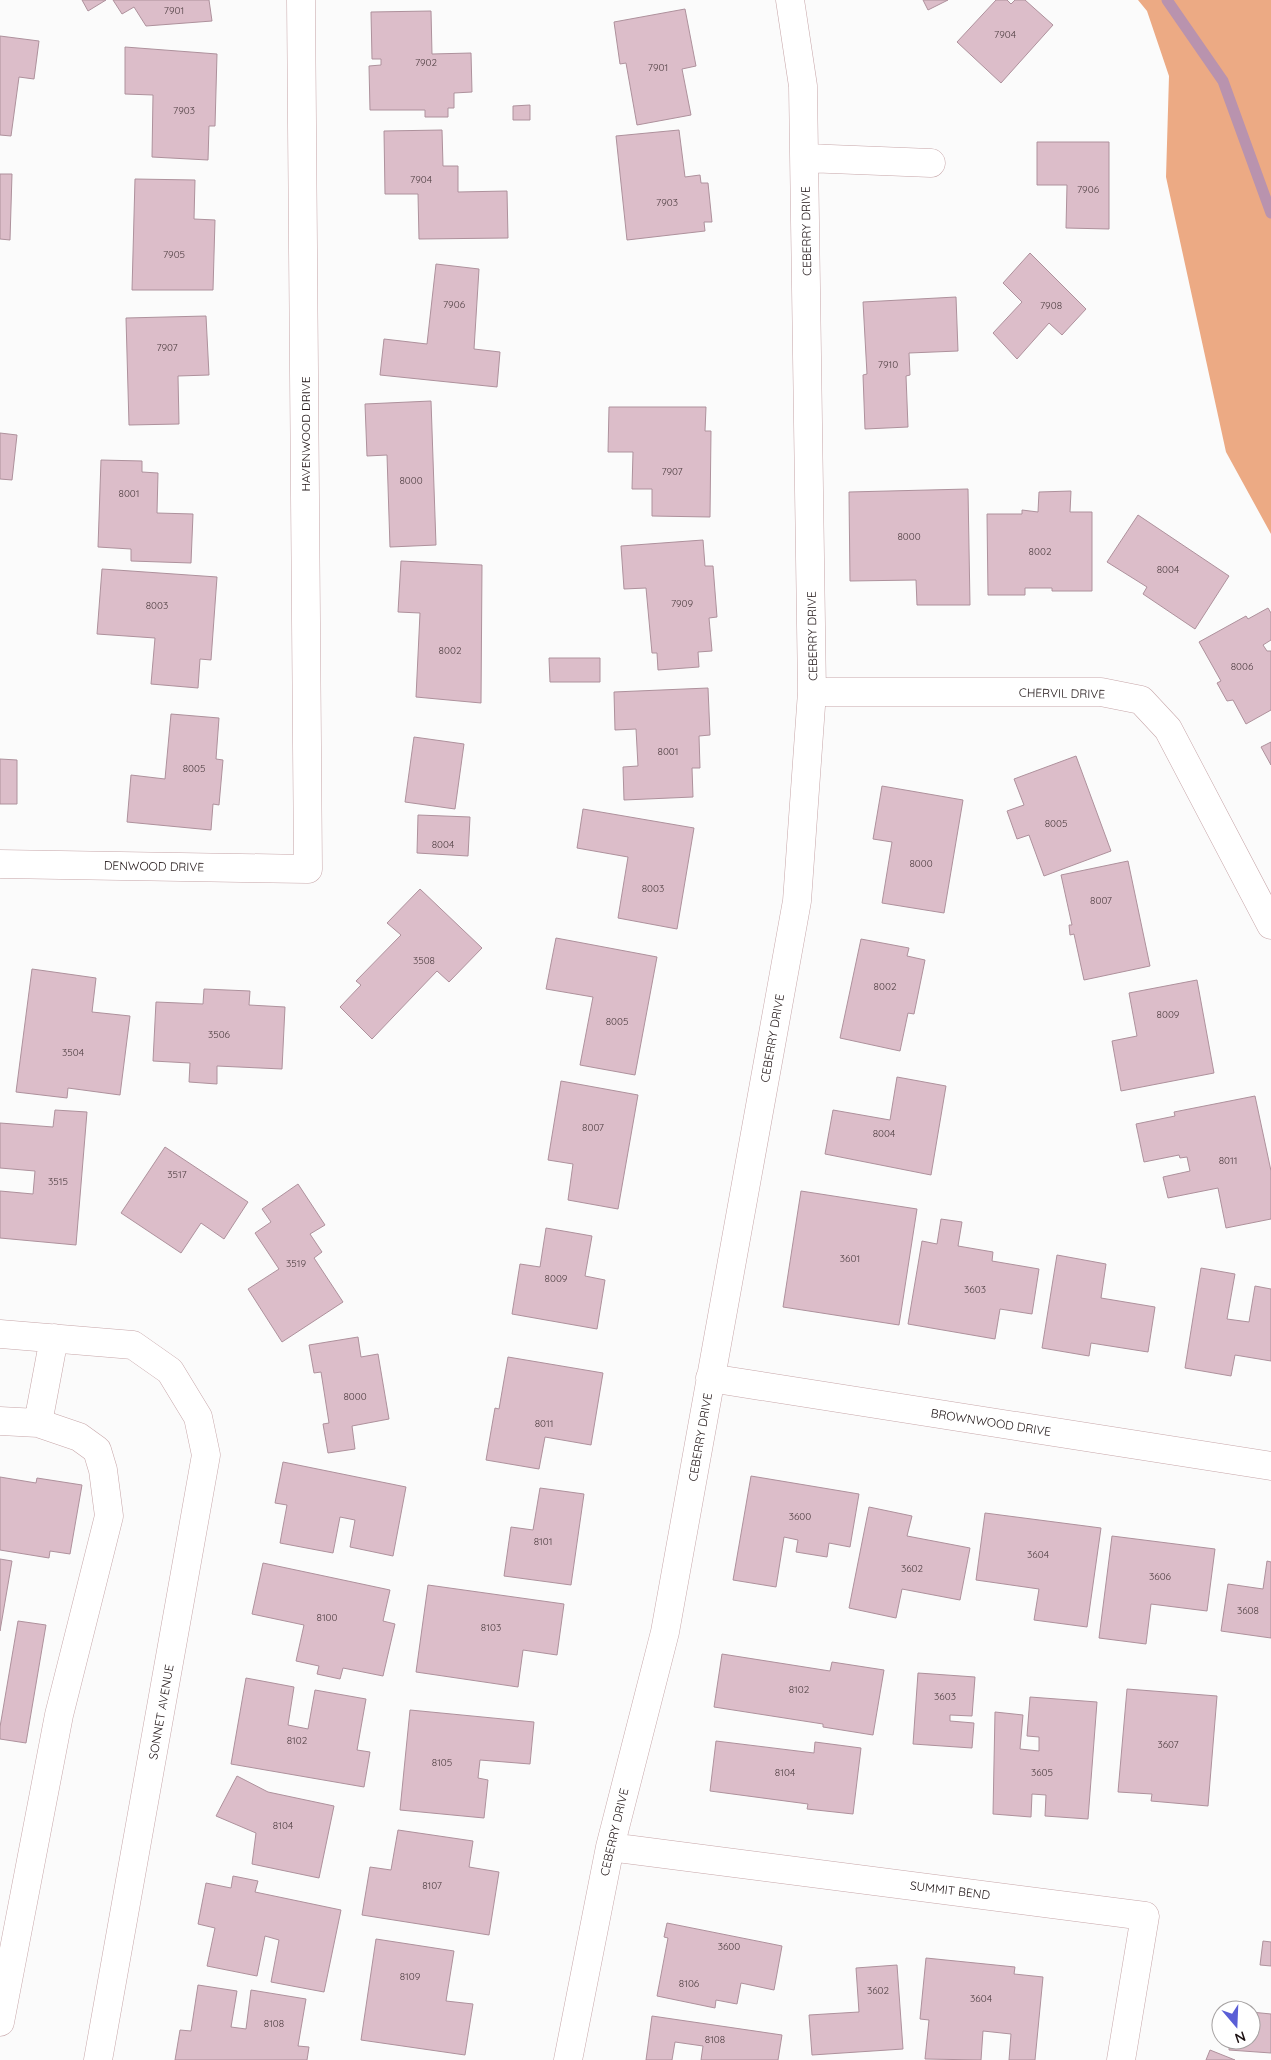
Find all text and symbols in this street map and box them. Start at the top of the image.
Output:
house number: 7901 [164,4,184,17]
house number: 7904 [994,28,1016,41]
house number: 7902 [415,56,438,69]
house number: 7901 [648,61,668,74]
house number: 7903 [173,104,195,117]
house number: 7904 [410,173,432,186]
house number: 7906 [1077,183,1100,196]
street label: CEBERRY DRIVE [798,186,814,276]
house number: 7903 [656,196,678,209]
house number: 7905 [163,248,185,261]
house number: 7906 [443,298,466,311]
house number: 7908 [1040,299,1062,312]
house number: 7907 [156,341,178,354]
house number: 7910 [878,358,898,371]
street label: HAVENWOOD DRIVE [298,376,313,492]
house number: 7907 [661,465,683,478]
house number: 8000 [399,474,423,487]
house number: 8001 [119,487,140,500]
house number: 8000 [897,530,921,543]
house number: 8002 [1029,545,1052,558]
house number: 8004 [1157,563,1179,576]
street label: CEBERRY DRIVE [804,591,820,681]
house number: 7909 [671,597,694,610]
house number: 8003 [146,599,168,612]
house number: 8002 [439,644,462,657]
house number: 8006 [1231,660,1254,673]
street label: CHERVIL DRIVE [1019,685,1105,701]
house number: 8001 [658,745,679,758]
house number: 8005 [183,762,205,775]
house number: 8005 [1045,817,1067,830]
house number: 8004 [432,838,454,851]
house number: 8000 [909,857,933,870]
street label: DENWOOD DRIVE [104,858,205,874]
house number: 8003 [642,882,664,895]
house number: 8007 [1090,894,1112,907]
house number: 3508 [413,954,435,967]
house number: 8002 [874,980,897,993]
street label: CEBERRY DRIVE [757,992,787,1083]
house number: 8009 [1157,1008,1180,1021]
house number: 8005 [606,1015,628,1028]
house number: 3506 [208,1028,231,1041]
house number: 3504 [62,1046,84,1059]
house number: 8007 [582,1121,604,1134]
house number: 8004 [873,1127,895,1140]
house number: 8011 [1219,1154,1237,1167]
house number: 3517 [167,1168,187,1181]
house number: 3515 [48,1175,68,1188]
house number: 3601 [840,1252,860,1265]
house number: 3519 [286,1257,306,1270]
house number: 8009 [545,1272,568,1285]
house number: 3603 [964,1283,986,1296]
house number: 8000 [343,1390,367,1403]
street label: CEBERRY DRIVE [685,1391,715,1482]
street label: BROWNWOOD DRIVE [930,1405,1052,1439]
house number: 8011 [535,1417,553,1430]
house number: 3600 [789,1510,811,1523]
house number: 8101 [534,1535,552,1548]
house number: 3604 [1027,1548,1049,1561]
house number: 3602 [901,1562,924,1575]
house number: 3606 [1149,1570,1172,1583]
house number: 3608 [1237,1604,1259,1617]
house number: 8100 [317,1611,338,1624]
house number: 8103 [481,1621,501,1634]
street label: SONNET AVENUE [145,1663,177,1761]
house number: 8102 [789,1683,810,1696]
house number: 3603 [934,1690,956,1703]
house number: 8102 [287,1734,308,1747]
house number: 3607 [1157,1738,1179,1751]
house number: 8105 [432,1756,452,1769]
house number: 8104 [775,1766,795,1779]
house number: 3605 [1031,1766,1053,1779]
street label: CEBERRY DRIVE [597,1787,631,1877]
house number: 8104 [273,1819,293,1832]
street label: SUMMIT BEND [909,1878,991,1902]
house number: 8107 [422,1879,442,1892]
house number: 3600 [718,1940,740,1953]
house number: 8109 [400,1970,421,1983]
house number: 8106 [679,1977,700,1990]
house number: 3602 [867,1984,890,1997]
house number: 3604 [970,1992,992,2005]
north arrow [1211,2000,1261,2050]
house number: 8108 [264,2017,284,2030]
text: N [1232,2027,1248,2047]
house number: 8108 [705,2033,725,2046]

